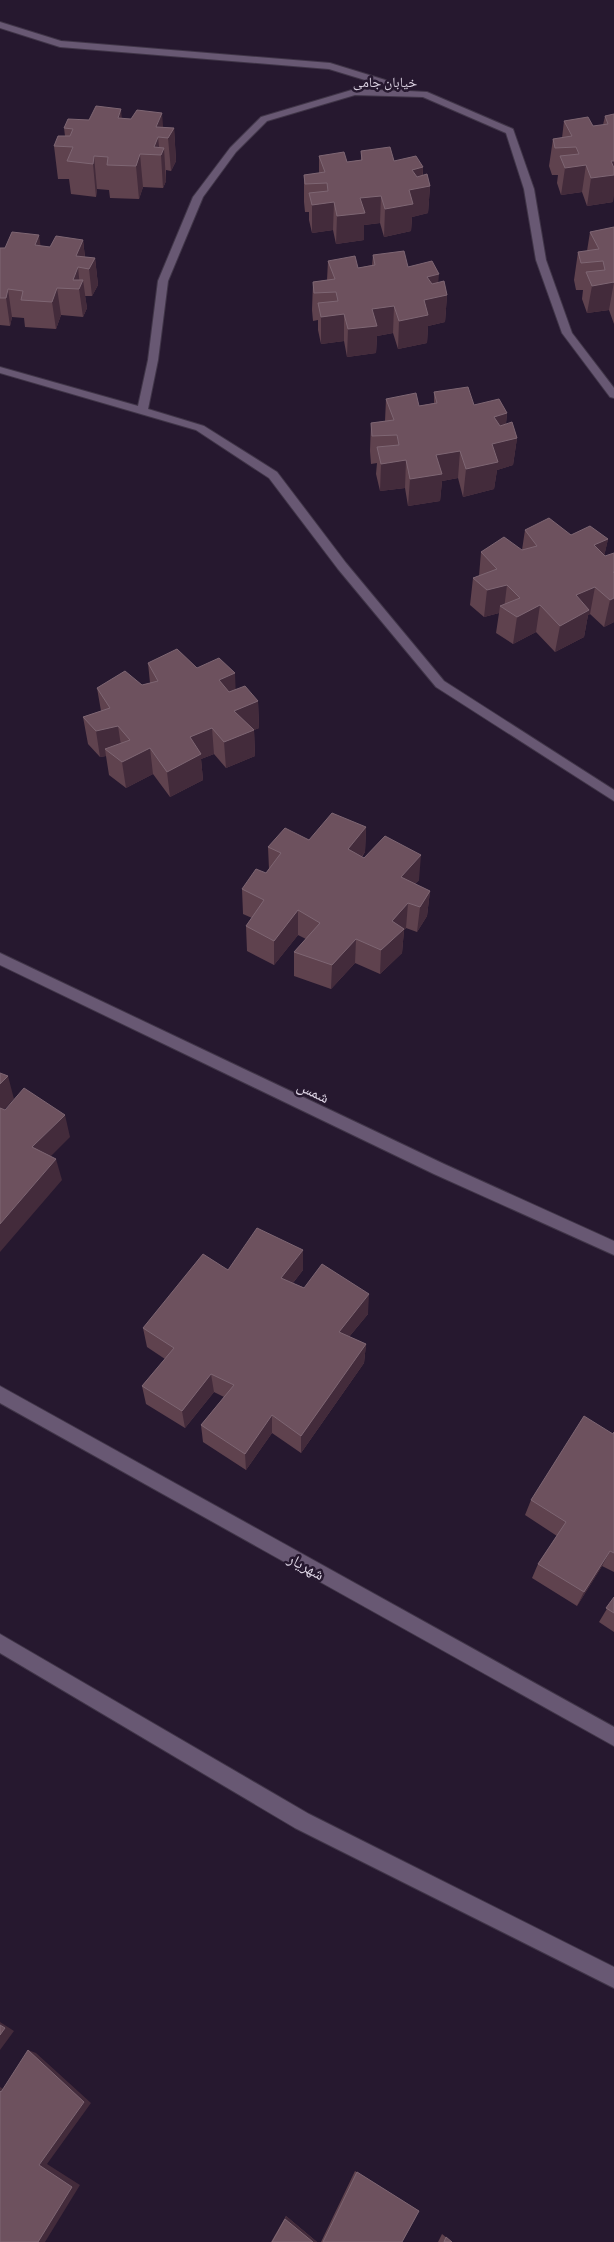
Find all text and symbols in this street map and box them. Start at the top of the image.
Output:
street label: خیابان جامی [353,71,417,91]
street label: شمس [294,1072,334,1108]
street label: شهریار [283,1545,330,1585]

